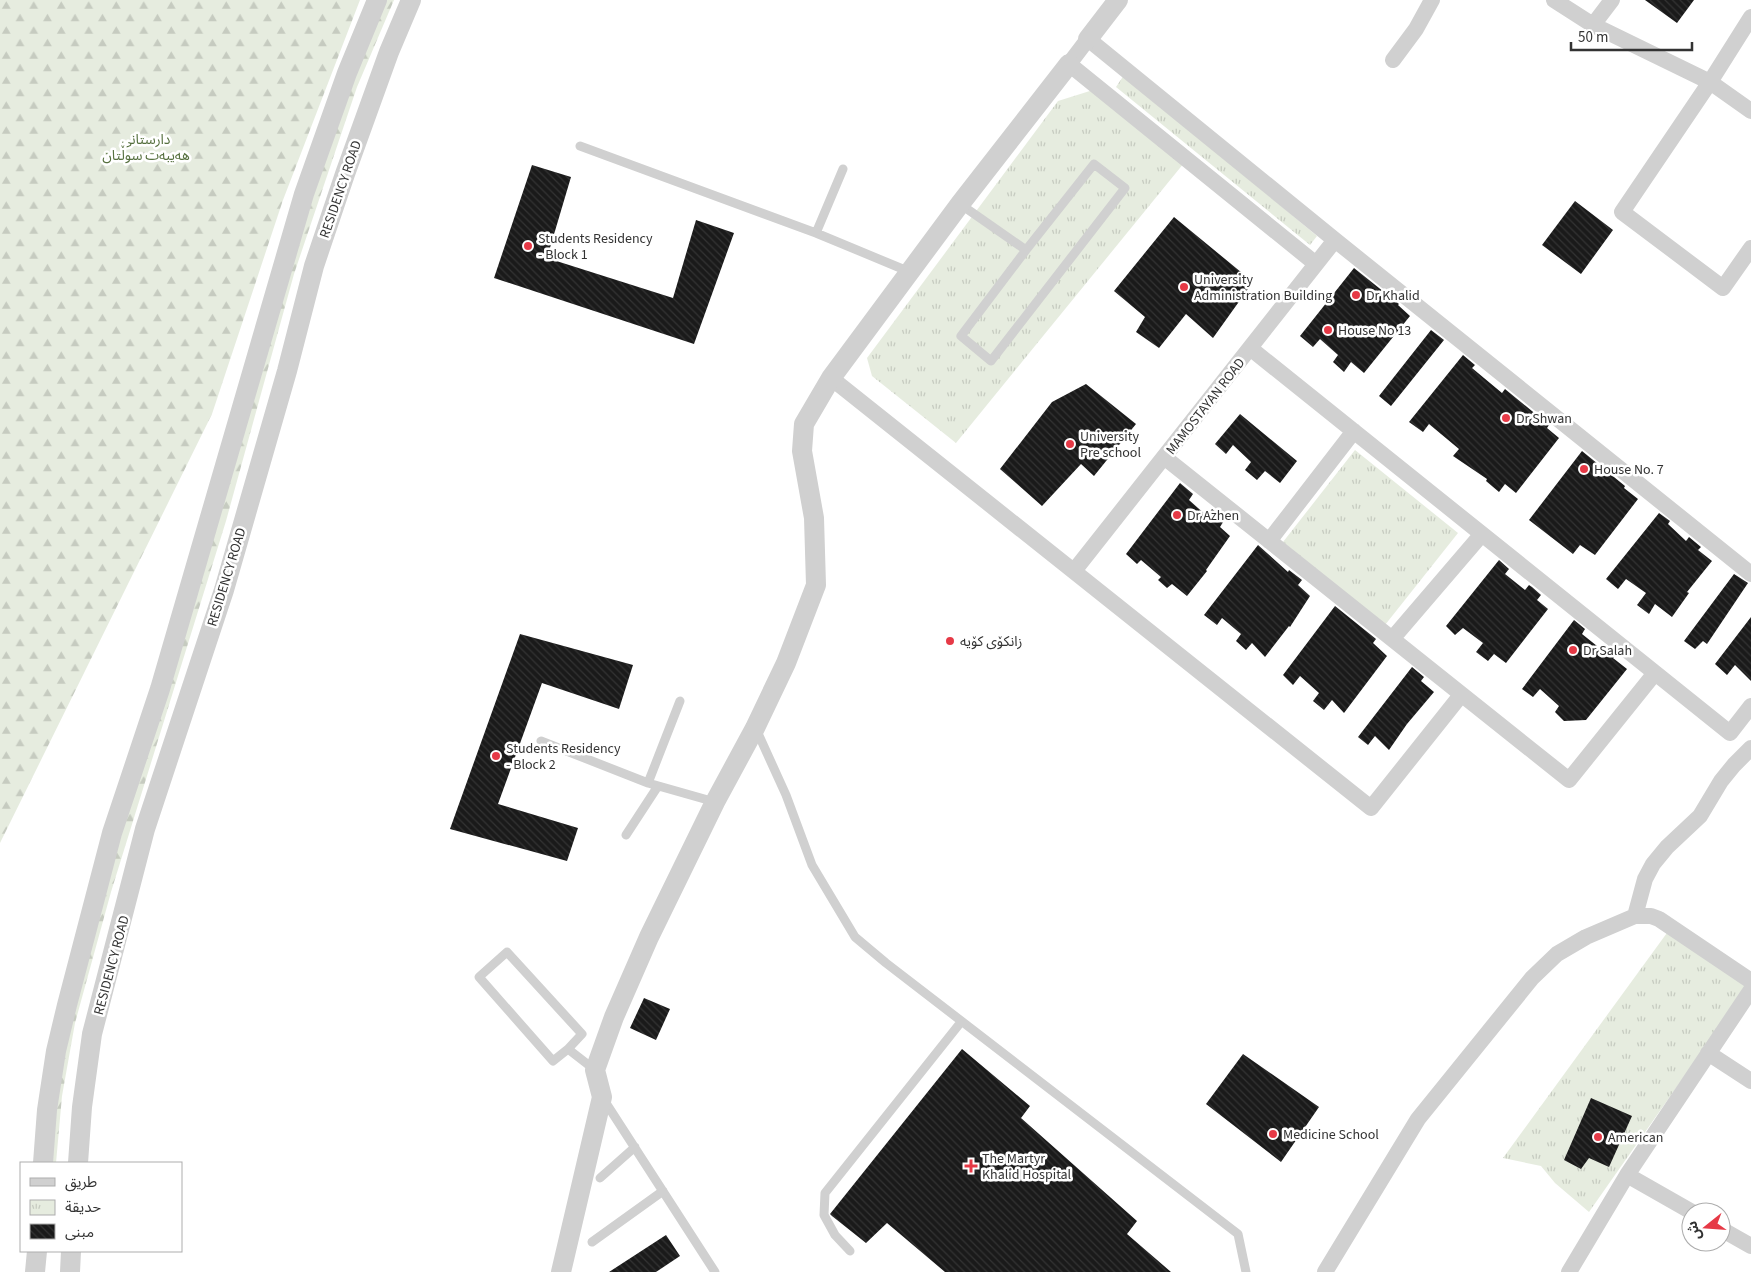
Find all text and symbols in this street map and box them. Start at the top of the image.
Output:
scale bar [1571,20,1692,52]
text: 50 m [1578,27,1608,48]
park label: دارستانی هەیبەت سوڵتان [102,130,190,166]
street label: RESIDENCY ROAD [315,138,367,241]
place label: Students Residency - Block 1 [538,229,653,265]
marker: Students Residency - Block 1 [522,240,534,252]
place label: University Administration Building [1194,270,1332,306]
marker: University Administration Building [1178,281,1190,293]
place label: Dr Khalid [1366,286,1420,306]
marker: Dr Khalid [1350,289,1362,301]
place label: House No 13 [1338,321,1411,341]
marker: House No 13 [1322,324,1334,336]
street label: MAMOSTAYAN ROAD [1162,354,1250,459]
place label: Dr Shwan [1516,409,1572,429]
marker: Dr Shwan [1500,412,1512,424]
place label: University Pre school [1080,427,1141,463]
marker: University Pre school [1064,438,1076,450]
place label: House No. 7 [1594,460,1664,480]
marker: House No. 7 [1578,463,1590,475]
place label: Dr Azhen [1187,506,1239,526]
marker: Dr Azhen [1171,509,1183,521]
street label: RESIDENCY ROAD [202,525,251,629]
place label: زانکۆی کۆیە [960,632,1022,652]
marker: زانکۆی کۆیە [944,635,956,647]
place label: Dr Salah [1583,641,1632,661]
marker: Dr Salah [1567,644,1579,656]
place label: Students Residency - Block 2 [506,739,621,775]
marker: Students Residency - Block 2 [490,750,502,762]
street label: RESIDENCY ROAD [89,913,135,1017]
place label: Medicine School [1283,1125,1379,1145]
marker: Medicine School [1267,1128,1279,1140]
place label: American [1608,1128,1663,1148]
marker: American [1592,1131,1604,1143]
place label: The Martyr Khalid Hospital [982,1149,1072,1185]
marker: The Martyr Khalid Hospital [964,1159,978,1173]
legend [20,1162,182,1252]
text: طريق [65,1172,97,1193]
text: حديقة [65,1197,101,1218]
north arrow [1681,1202,1731,1252]
text: ش [1682,1218,1707,1243]
text: مبنى [65,1222,94,1243]

